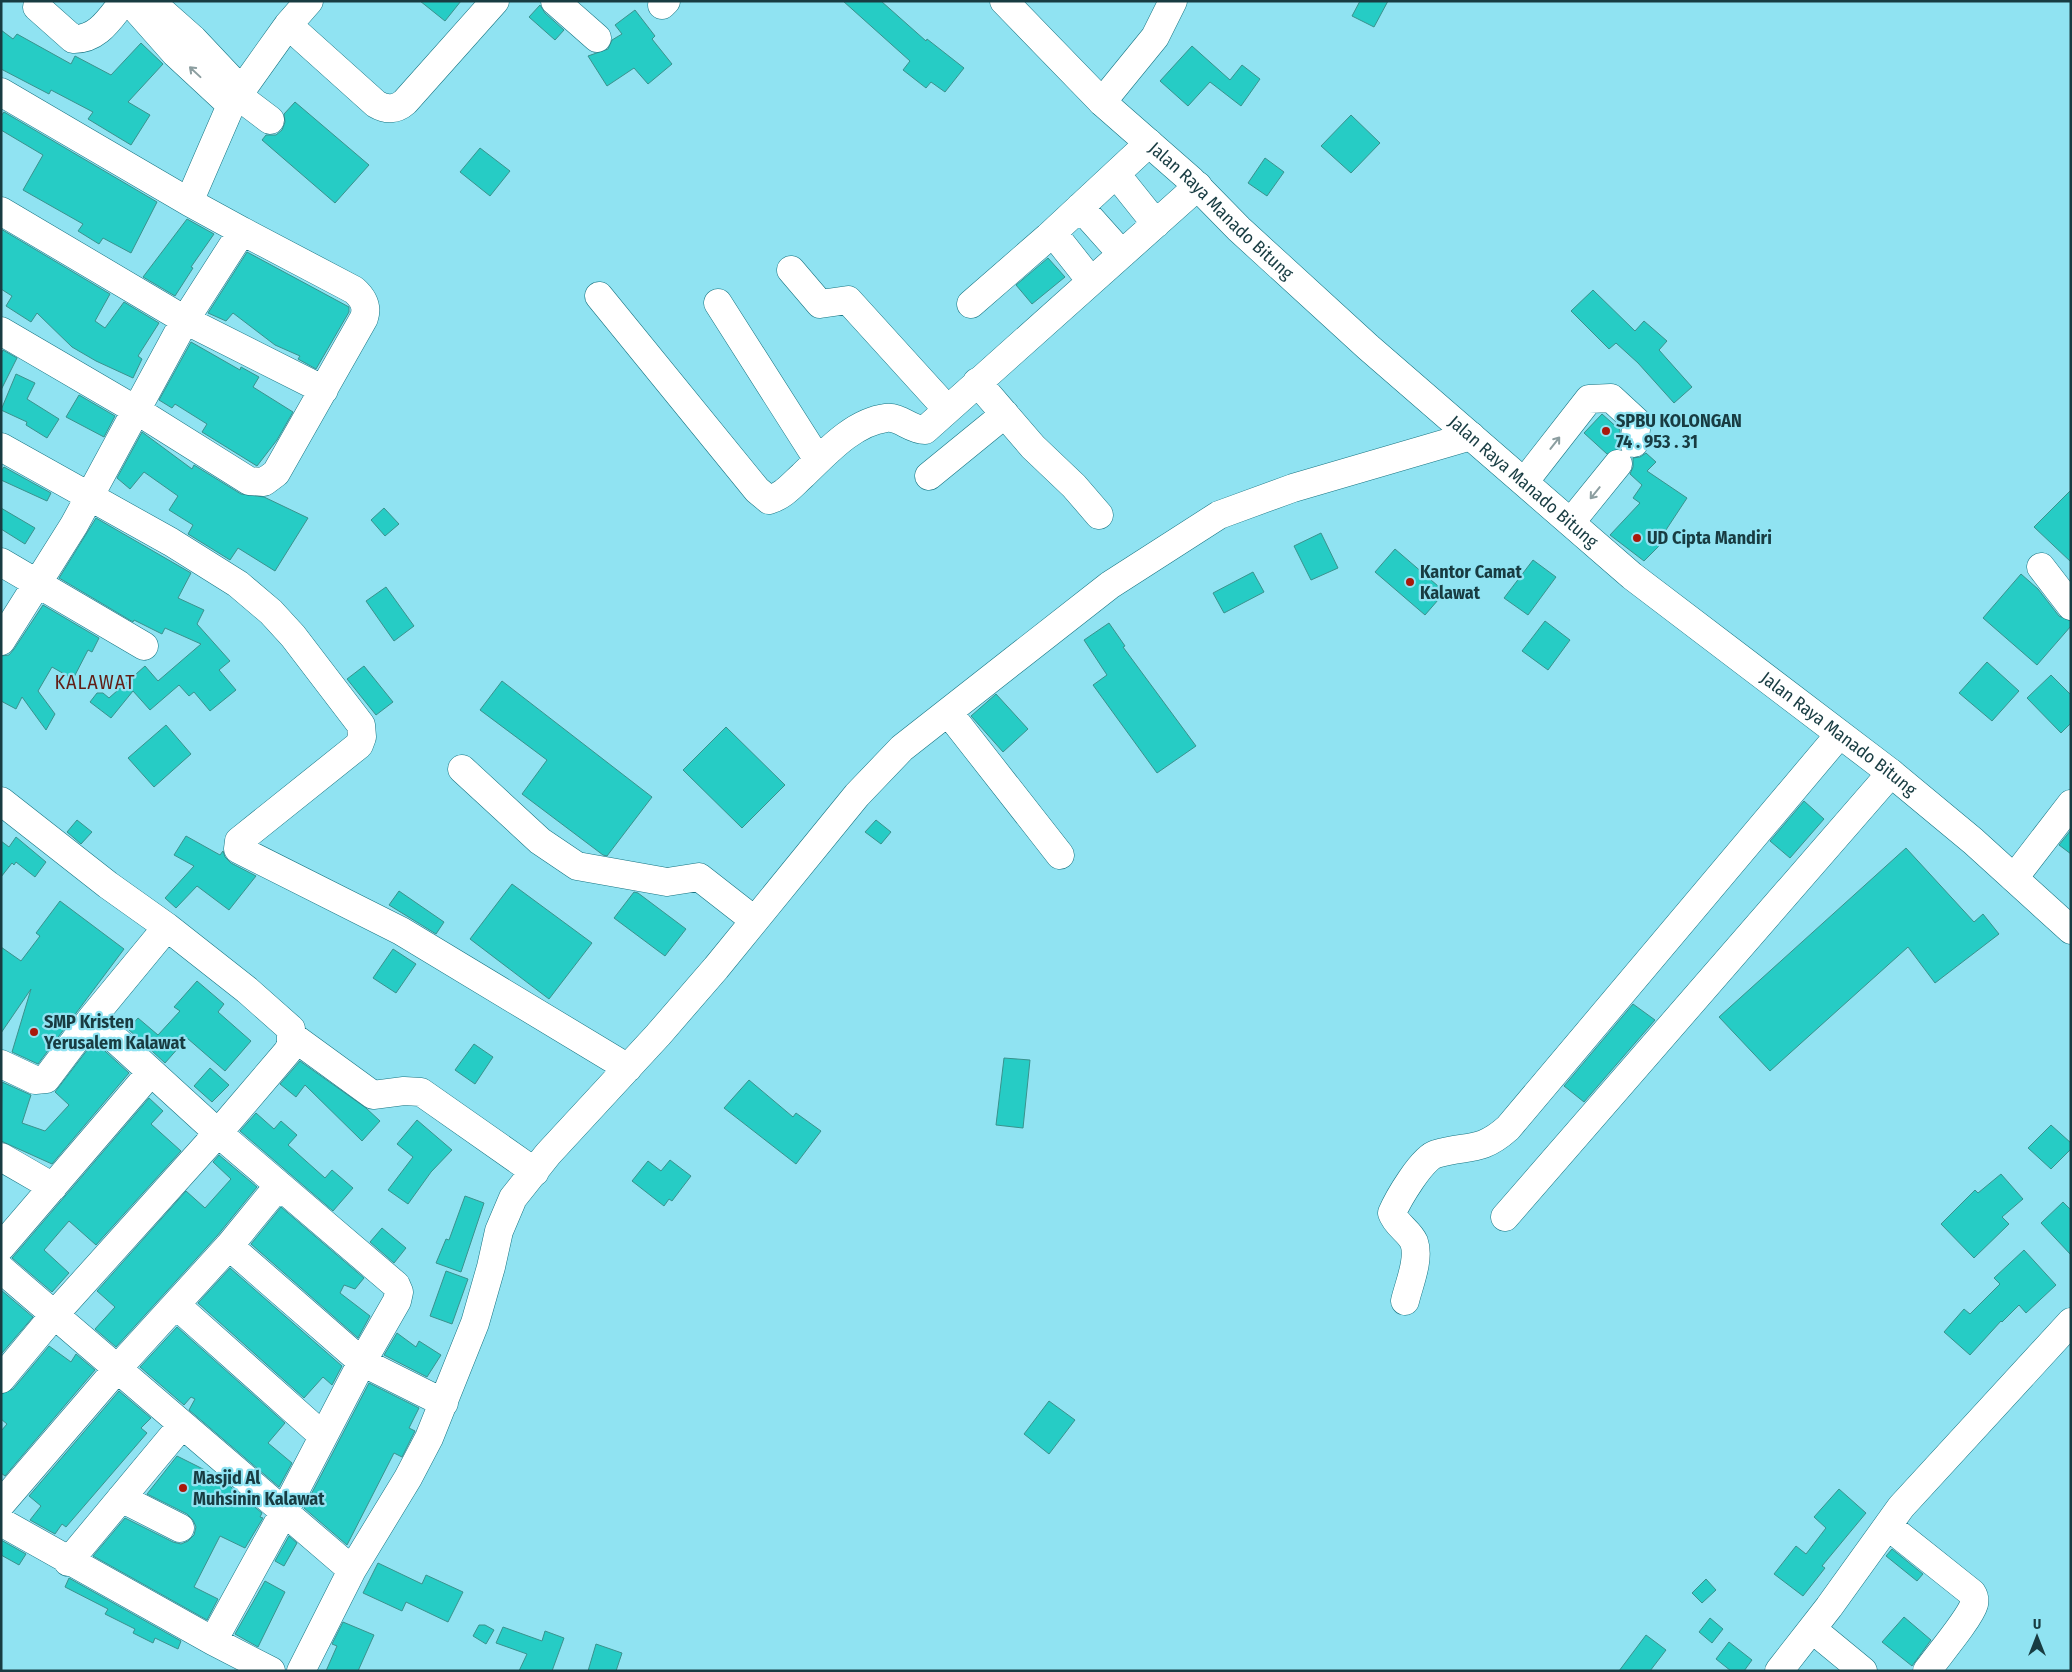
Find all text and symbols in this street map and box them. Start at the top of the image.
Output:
one-way arrow [189,66,202,77]
street label: Jalan Raya Manado Bitung [1144,137,1298,285]
place label: SPBU KOLONGAN 74 . 953 . 31 [1616,410,1742,453]
street label: Jalan Raya Manado Bitung [1444,411,1603,553]
marker: SPBU KOLONGAN 74 . 953 . 31 [1600,425,1612,437]
one-way arrow [1550,437,1561,450]
one-way arrow [1589,486,1600,499]
place label: UD Cipta Mandiri [1647,527,1772,549]
marker: UD Cipta Mandiri [1631,532,1643,544]
place label: Kantor Camat Kalawat [1420,561,1523,604]
marker: Kantor Camat Kalawat [1404,576,1416,588]
street label: Jalan Raya Manado Bitung [1756,667,1922,801]
district label: KALAWAT [54,670,136,694]
place label: SMP Kristen Yerusalem Kalawat [43,1011,186,1054]
marker: SMP Kristen Yerusalem Kalawat [28,1026,40,1038]
place label: Masjid Al Muhsinin Kalawat [193,1467,325,1510]
marker: Masjid Al Muhsinin Kalawat [177,1482,189,1494]
north arrow [2012,1612,2062,1662]
text: U [2033,1616,2041,1633]

